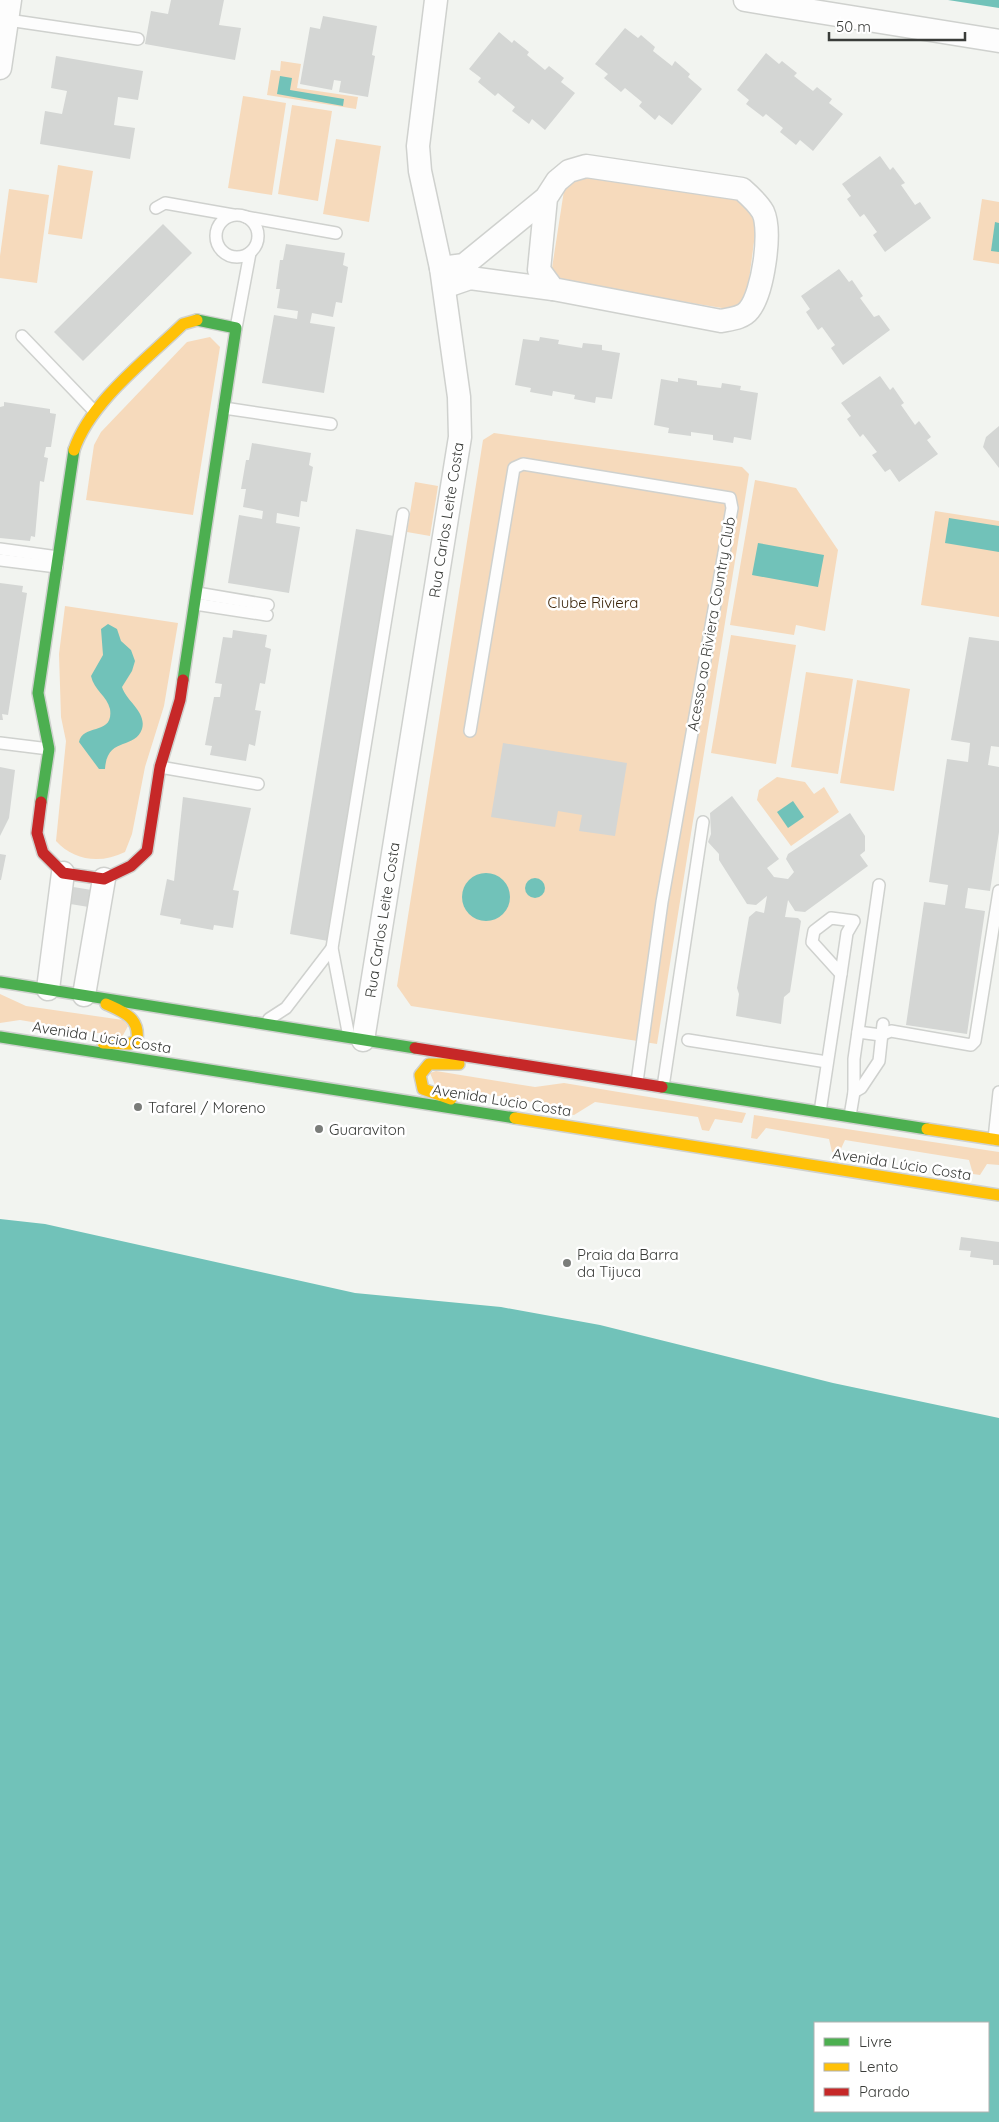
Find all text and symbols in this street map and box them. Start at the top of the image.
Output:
scale bar [829,10,965,42]
text: 50 m [836,17,871,36]
street label: Rua Carlos Leite Costa [424,441,468,599]
street label: Acesso ao Riviera Country Club [683,515,739,733]
park label: Clube Riviera [548,593,638,612]
street label: Rua Carlos Leite Costa [360,841,404,999]
street label: Avenida Lúcio Costa [31,1017,173,1057]
street label: Avenida Lúcio Costa [431,1080,573,1120]
place label: Tafarel / Moreno [148,1098,266,1117]
marker: Tafarel / Moreno [132,1101,144,1113]
place label: Guaraviton [329,1120,405,1139]
marker: Guaraviton [313,1123,325,1135]
street label: Avenida Lúcio Costa [831,1144,973,1184]
place label: Praia da Barra da Tijuca [577,1245,679,1281]
marker: Praia da Barra da Tijuca [561,1257,573,1269]
legend [814,2022,989,2112]
text: Livre [859,2032,892,2051]
text: Lento [859,2057,898,2076]
text: Parado [859,2082,910,2101]

